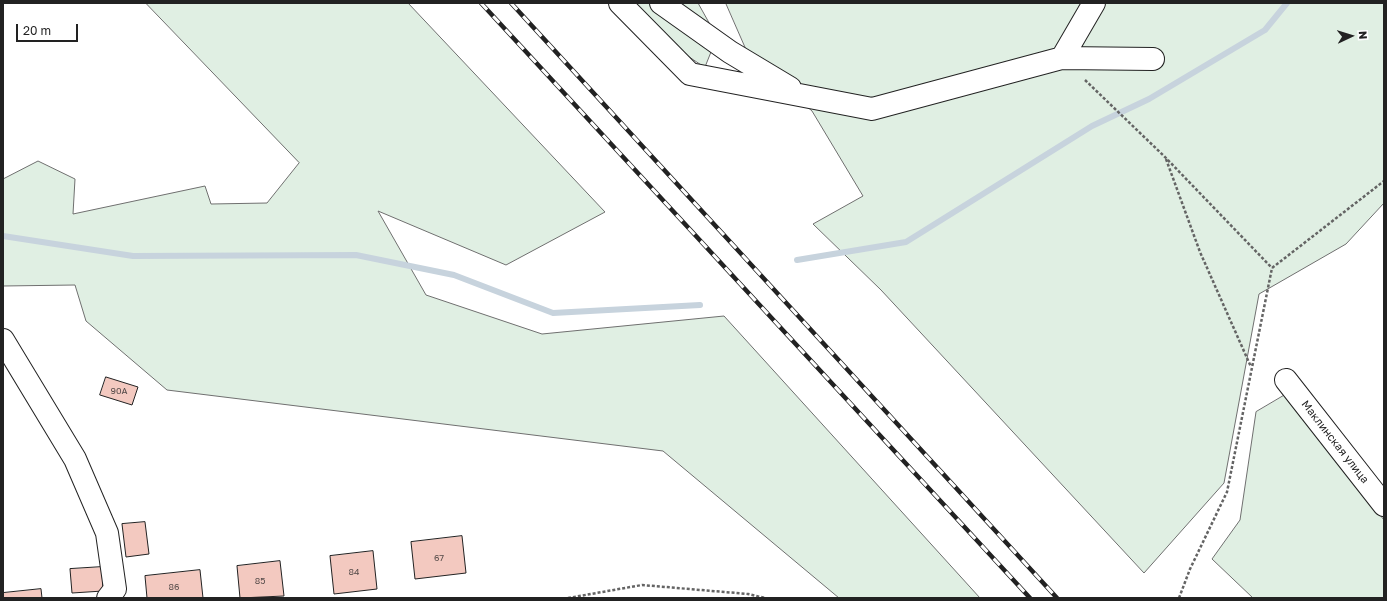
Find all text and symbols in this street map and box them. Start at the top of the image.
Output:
scale bar [18,16,80,42]
north arrow [1331,16,1371,56]
text: 20 m [23,23,51,38]
text: N [1357,30,1370,40]
house number: 90А [110,386,128,396]
street label: Маклинская улица [1298,398,1372,486]
house number: 67 [434,553,444,563]
house number: 84 [349,567,359,577]
house number: 85 [255,576,265,586]
house number: 86 [169,582,179,592]

